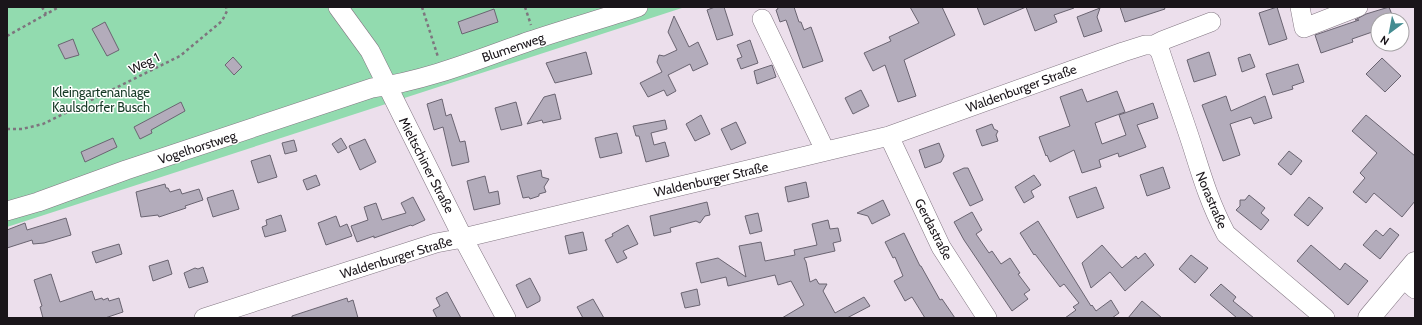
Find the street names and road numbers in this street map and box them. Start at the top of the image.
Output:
street label: Blumenweg [480,29,547,65]
street label: Weg 1 [126,49,162,77]
street label: Waldenburger Straße [964,60,1079,115]
street label: Mieltschiner Straße [396,114,458,216]
street label: Vogelhorstweg [156,127,239,167]
street label: Waldenburger Straße [652,158,770,200]
street label: Norastraße [1193,169,1231,231]
street label: Gerdastraße [912,196,956,263]
street label: Waldenburger Straße [338,232,454,282]

